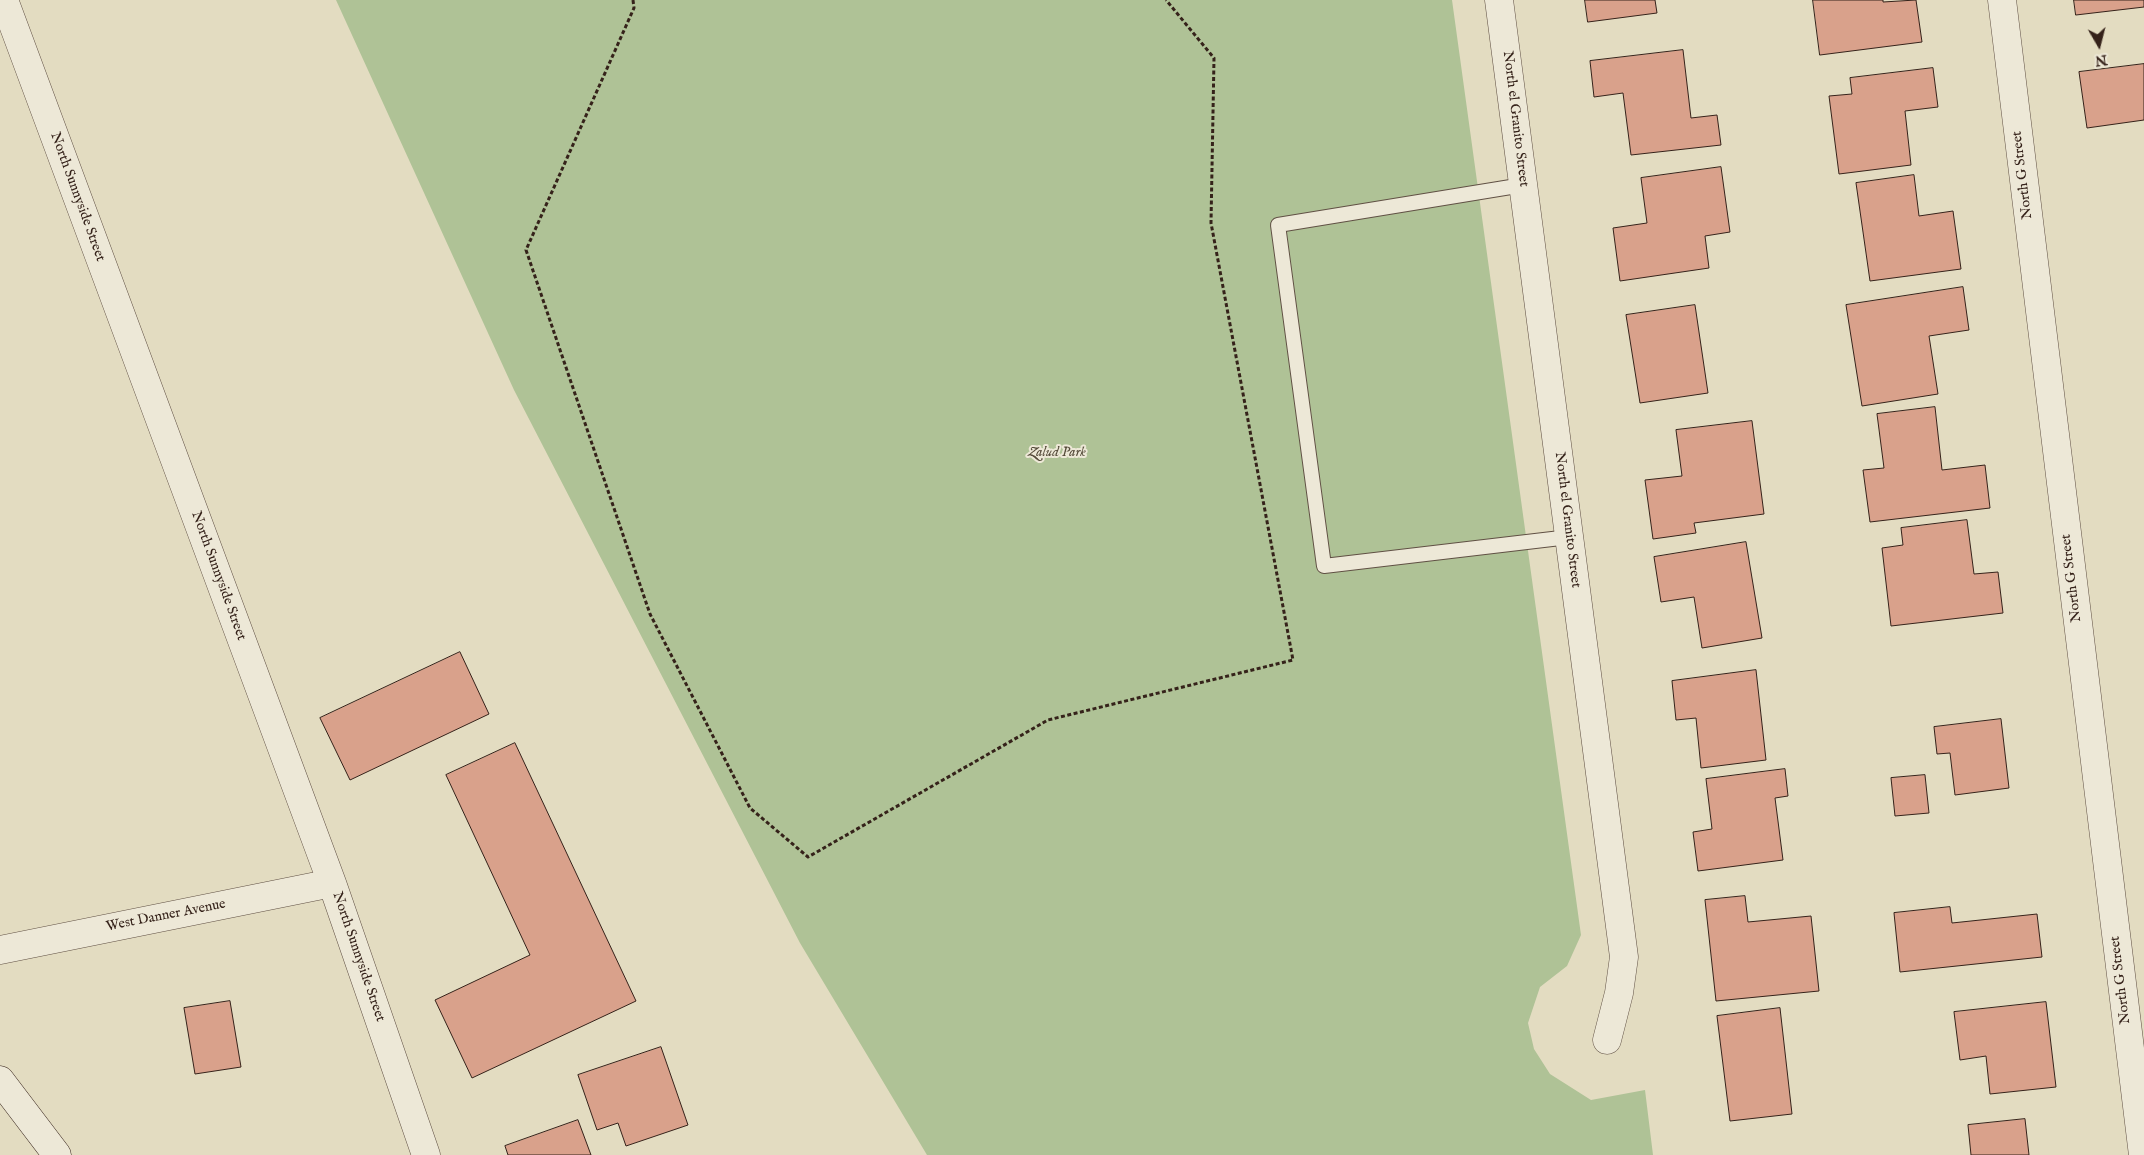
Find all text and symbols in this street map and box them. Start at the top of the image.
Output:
north arrow [2074,20,2124,70]
street label: North el Granito Street [1498,50,1532,188]
text: N [2094,50,2108,70]
street label: North Sunnyside Street [46,130,108,264]
street label: North G Street [2009,130,2037,220]
park label: Zalud Park [1028,445,1086,461]
street label: North el Granito Street [1550,451,1584,589]
street label: North Sunnyside Street [187,509,249,643]
street label: North G Street [2058,533,2086,623]
street label: North Sunnyside Street [328,890,388,1024]
street label: West Danner Avenue [105,896,227,936]
street label: North G Street [2107,935,2135,1025]

